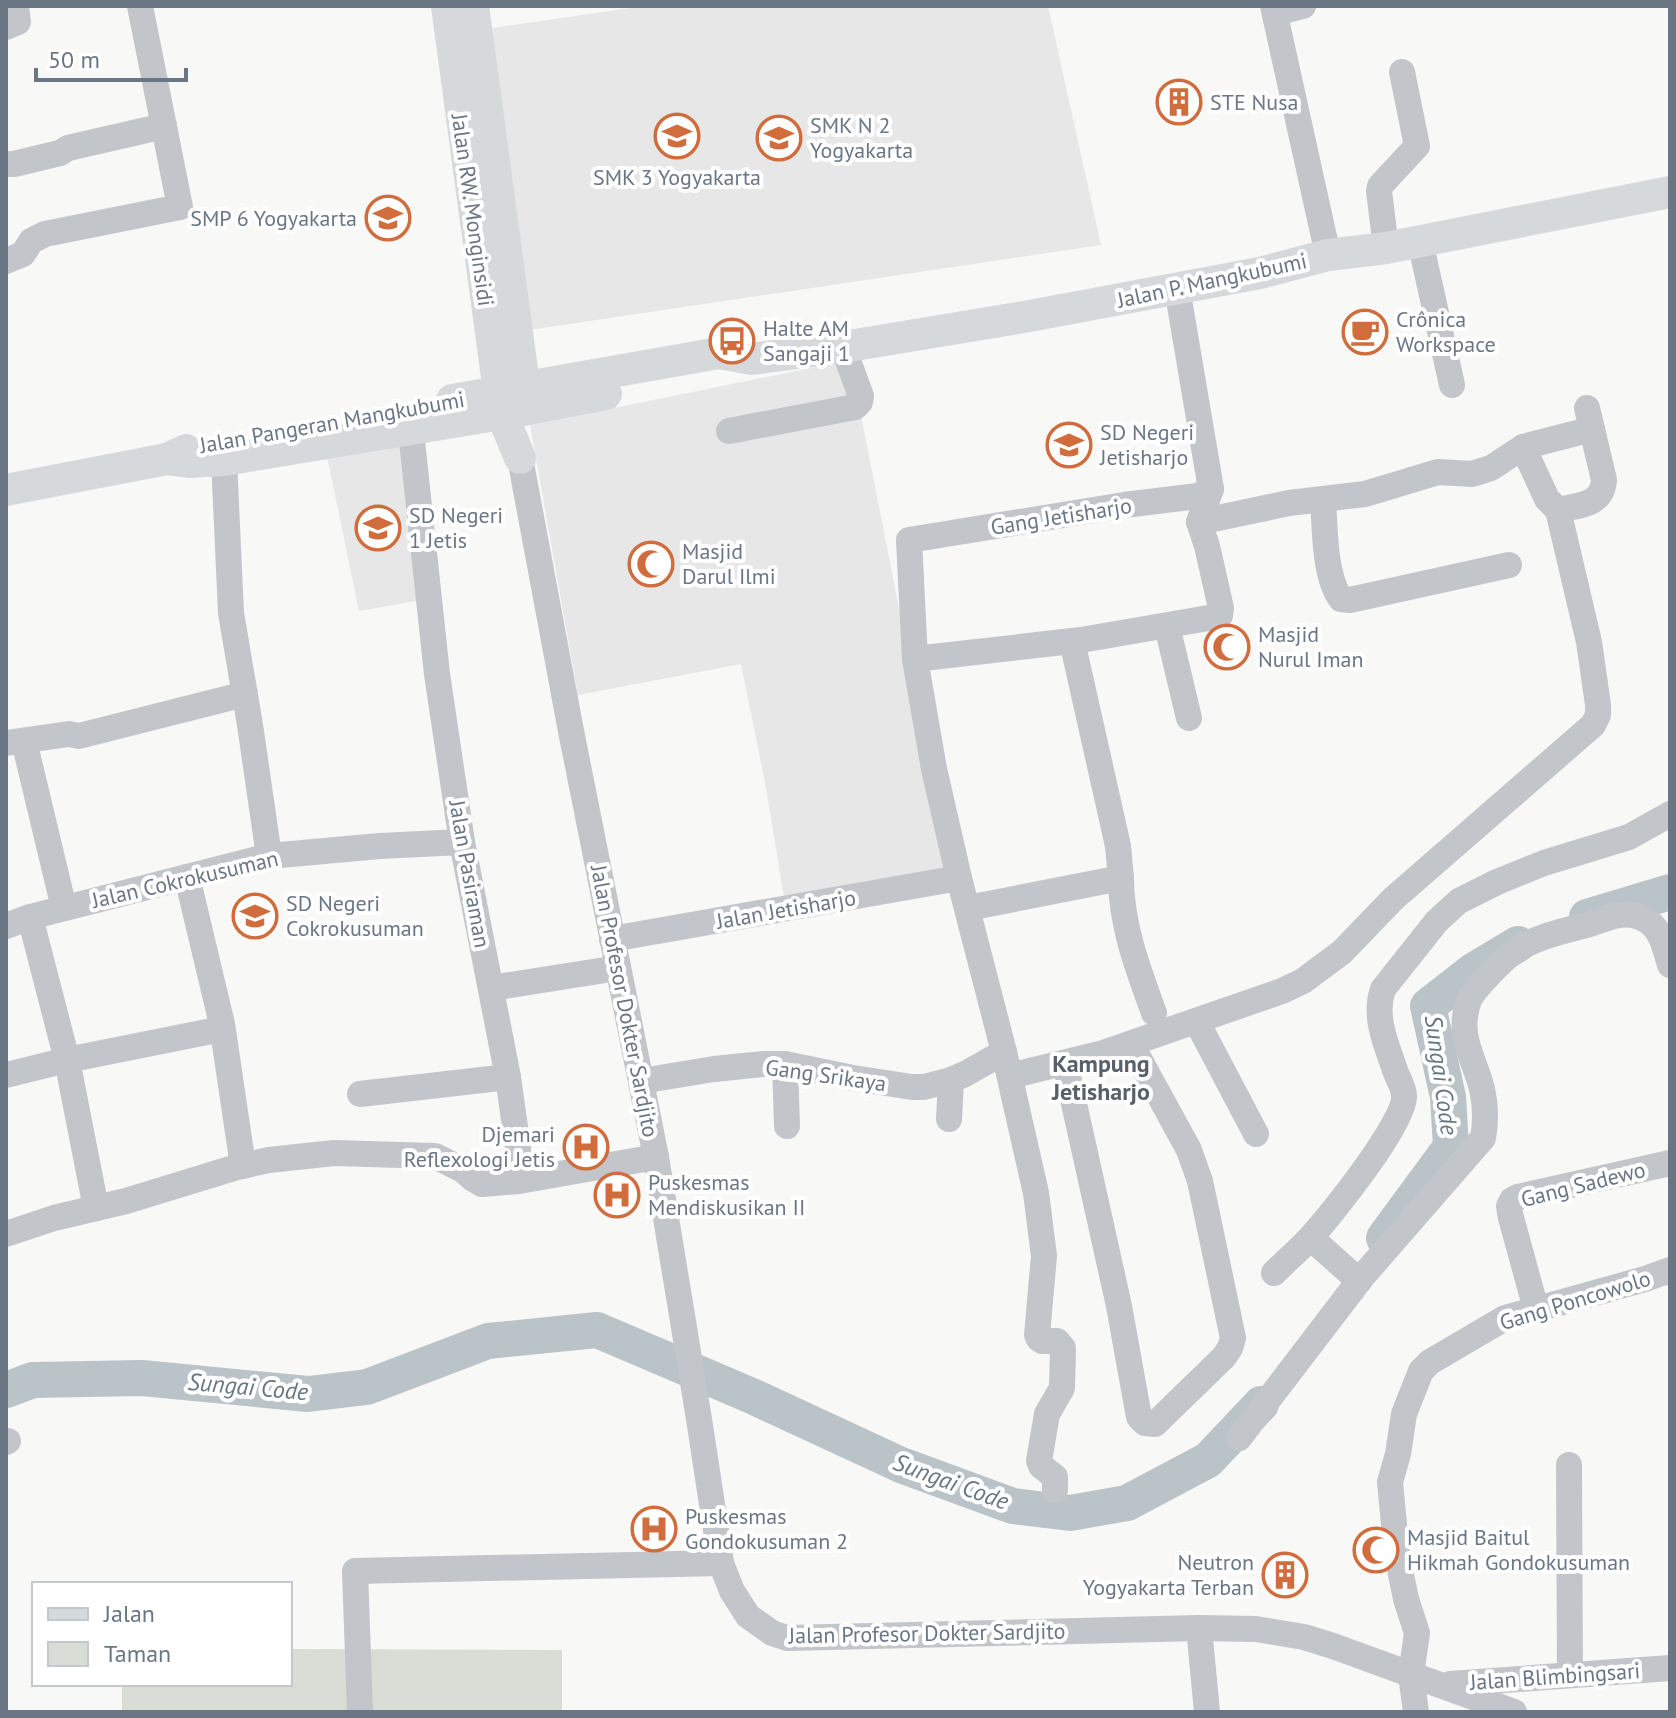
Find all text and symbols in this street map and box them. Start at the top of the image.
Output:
scale bar [36,32,186,82]
text: 50 m [48,44,100,75]
building icon: STE Nusa [1155,78,1203,126]
place label: STE Nusa [1210,88,1298,116]
street label: Jalan RW. Monginsidi [445,111,500,308]
place label: SMK N 2 Yogyakarta [810,111,913,164]
school or university icon: SMK 3 Yogyakarta [653,112,701,160]
school or university icon: SMK N 2 Yogyakarta [755,114,803,162]
place label: SMK 3 Yogyakarta [593,163,761,191]
school or university icon: SMP 6 Yogyakarta [364,194,412,242]
place label: SMP 6 Yogyakarta [190,204,357,232]
street label: Jalan P. Mangkubumi [1114,246,1309,314]
place label: Crônica Workspace [1396,305,1496,358]
cafe icon: Crônica Workspace [1341,308,1389,356]
place label: Halte AM Sangaji 1 [763,314,850,367]
bus stop icon: Halte AM Sangaji 1 [708,317,756,365]
street label: Jalan Pangeran Mangkubumi [196,385,467,459]
place label: SD Negeri Jetisharjo [1099,418,1194,471]
school or university icon: SD Negeri Jetisharjo [1045,421,1093,469]
street label: Gang Jetisharjo [988,491,1134,541]
place label: SD Negeri 1 Jetis [409,501,503,554]
school or university icon: SD Negeri 1 Jetis [354,504,402,552]
place label: Masjid Darul Ilmi [682,537,776,590]
mosque icon: Masjid Darul Ilmi [627,540,675,588]
place label: Masjid Nurul Iman [1258,620,1364,673]
mosque icon: Masjid Nurul Iman [1203,623,1251,671]
street label: Jalan Pasiraman [443,797,497,950]
street label: Jalan Cokrokusuman [88,844,281,914]
street label: Jalan Profesor Dokter Sardjito [585,862,665,1139]
street label: Jalan Jetisharjo [713,883,858,935]
place label: SD Negeri Cokrokusuman [286,889,424,942]
school or university icon: SD Negeri Cokrokusuman [231,892,279,940]
water label: Sungai Code [1418,1013,1465,1137]
district label: Kampung Jetisharjo [1051,1048,1150,1107]
street label: Gang Srikaya [764,1053,888,1097]
place label: Djemari Reflexologi Jetis [404,1120,555,1173]
hospital icon: Djemari Reflexologi Jetis [562,1123,610,1171]
street label: Gang Sadewo [1518,1155,1648,1213]
place label: Puskesmas Mendiskusikan II [648,1168,805,1221]
hospital icon: Puskesmas Mendiskusikan II [593,1171,641,1219]
street label: Gang Poncowolo [1496,1264,1654,1336]
water label: Sungai Code [187,1366,310,1407]
water label: Sungai Code [889,1446,1013,1517]
place label: Puskesmas Gondokusuman 2 [685,1502,848,1555]
hospital icon: Puskesmas Gondokusuman 2 [630,1505,678,1553]
place label: Masjid Baitul Hikmah Gondokusuman [1407,1523,1630,1576]
mosque icon: Masjid Baitul Hikmah Gondokusuman [1352,1526,1400,1574]
place label: Neutron Yogyakarta Terban [1083,1548,1254,1601]
building icon: Neutron Yogyakarta Terban [1261,1551,1309,1599]
legend [32,1582,292,1686]
text: Jalan [103,1598,155,1629]
street label: Jalan Profesor Dokter Sardjito [787,1617,1066,1649]
text: Taman [104,1638,171,1669]
street label: Jalan Blimbingsari [1468,1656,1641,1696]

